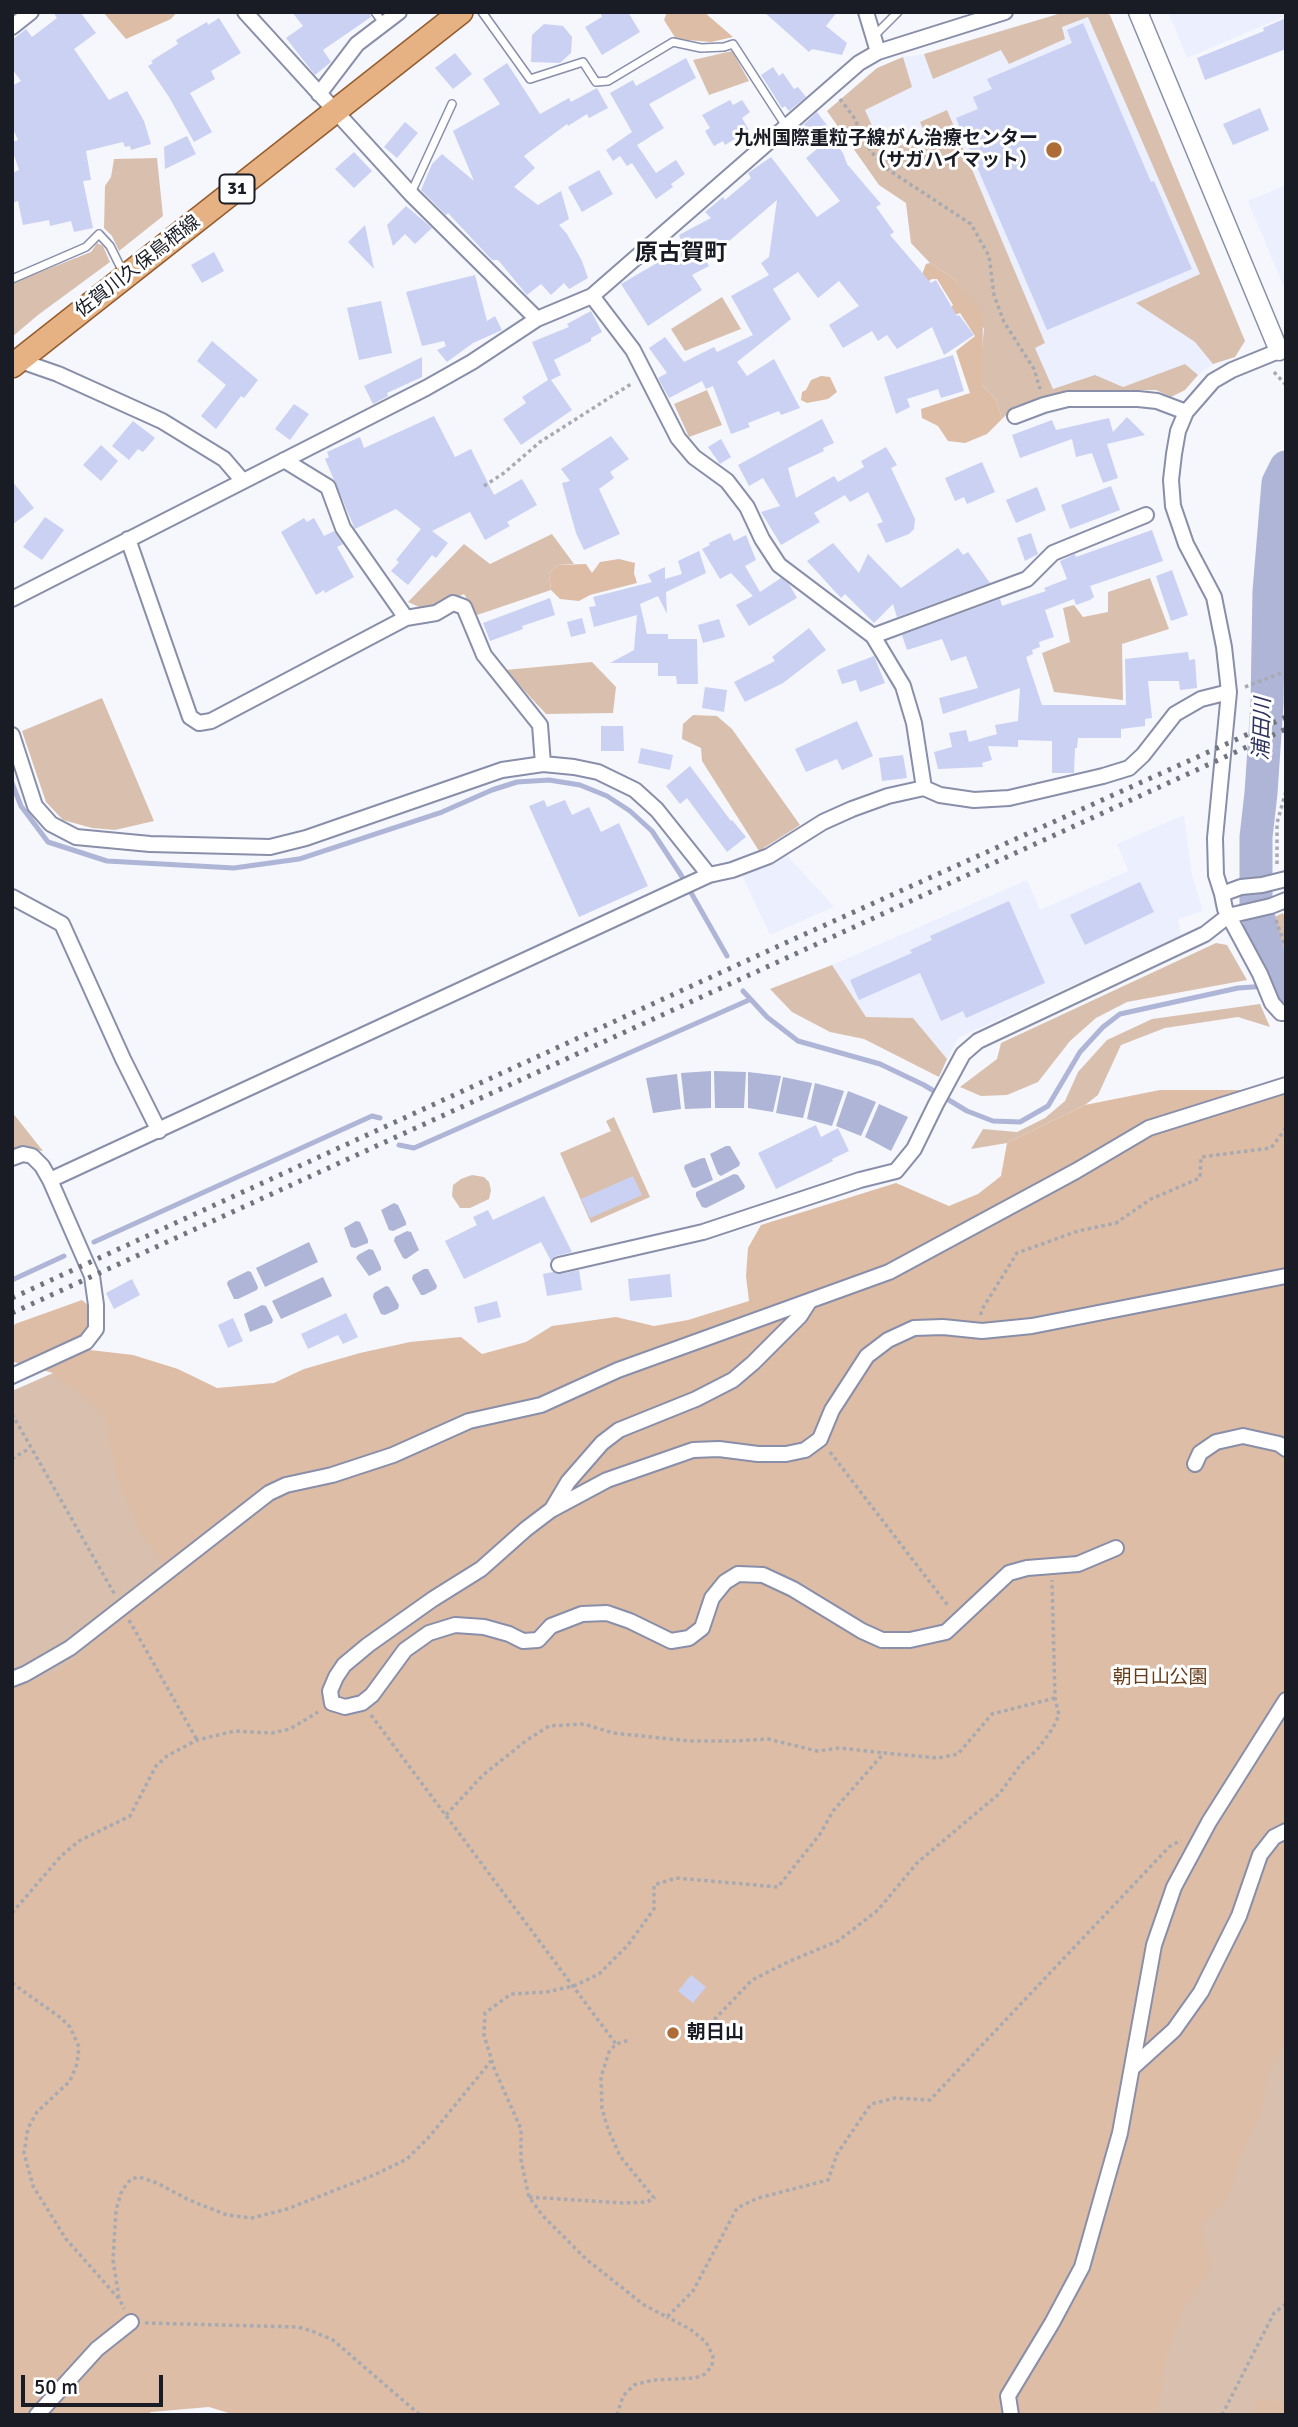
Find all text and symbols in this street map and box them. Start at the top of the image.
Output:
place label: 九州国際重粒子線がん治療センター （サガハイマット） [734,128,1038,172]
marker: 九州国際重粒子線がん治療センター （サガハイマット） [1044,140,1064,160]
road number: 31 [219,174,254,204]
street label: 佐賀川久保鳥栖線 [71,211,205,323]
district label: 原古賀町 [635,240,727,268]
water label: 浦田川 [1249,697,1277,761]
park label: 朝日山公園 [1113,1667,1207,1689]
place label: 朝日山 [687,2022,744,2044]
marker: 朝日山 [665,2025,681,2041]
scale bar [24,2360,166,2404]
text: 50 m [34,2374,78,2400]

